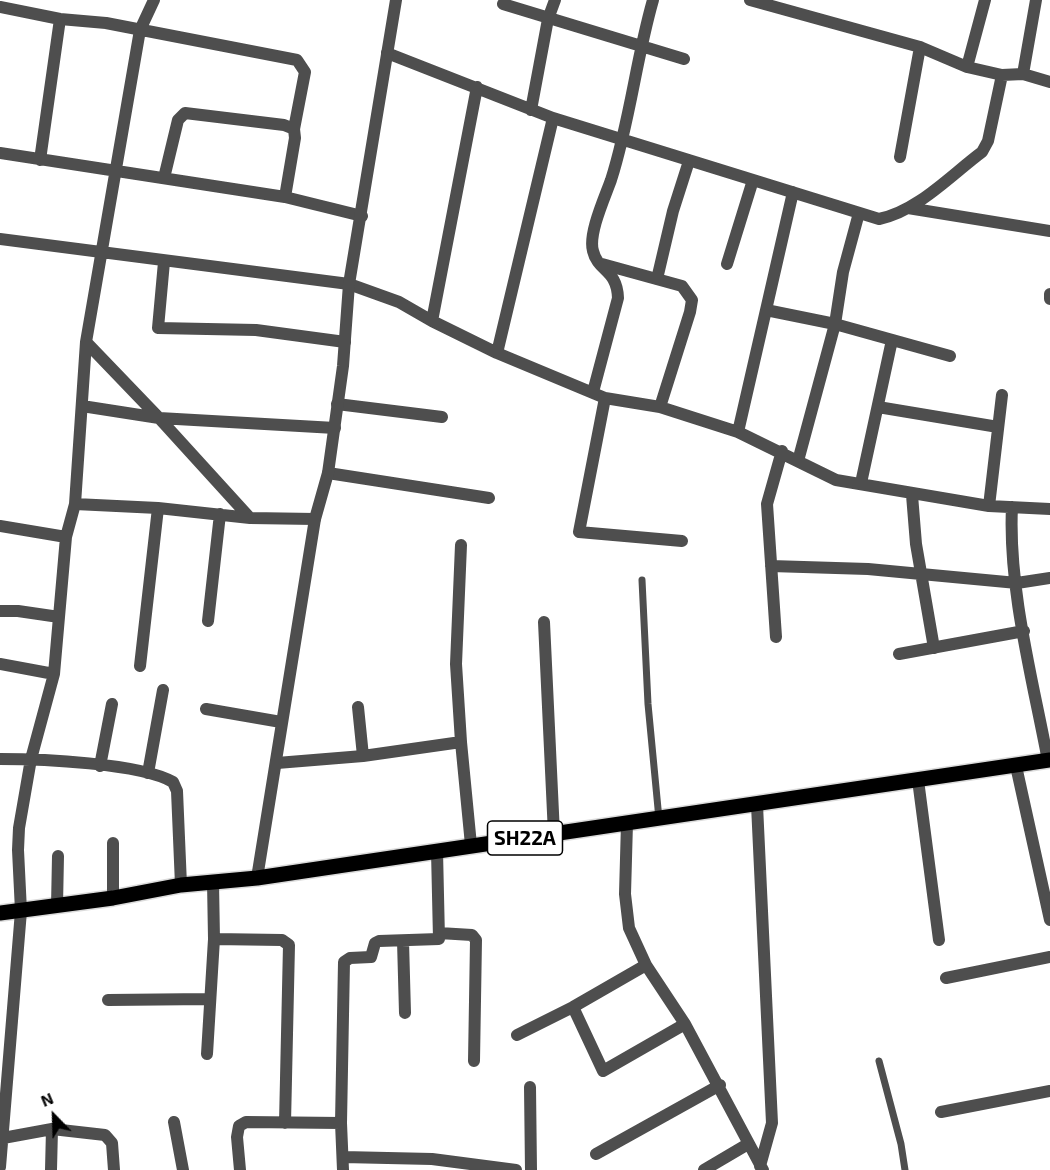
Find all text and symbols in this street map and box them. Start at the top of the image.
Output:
road number: SH22A [488,821,562,855]
north arrow [24,1086,84,1146]
text: N [38,1088,56,1110]

